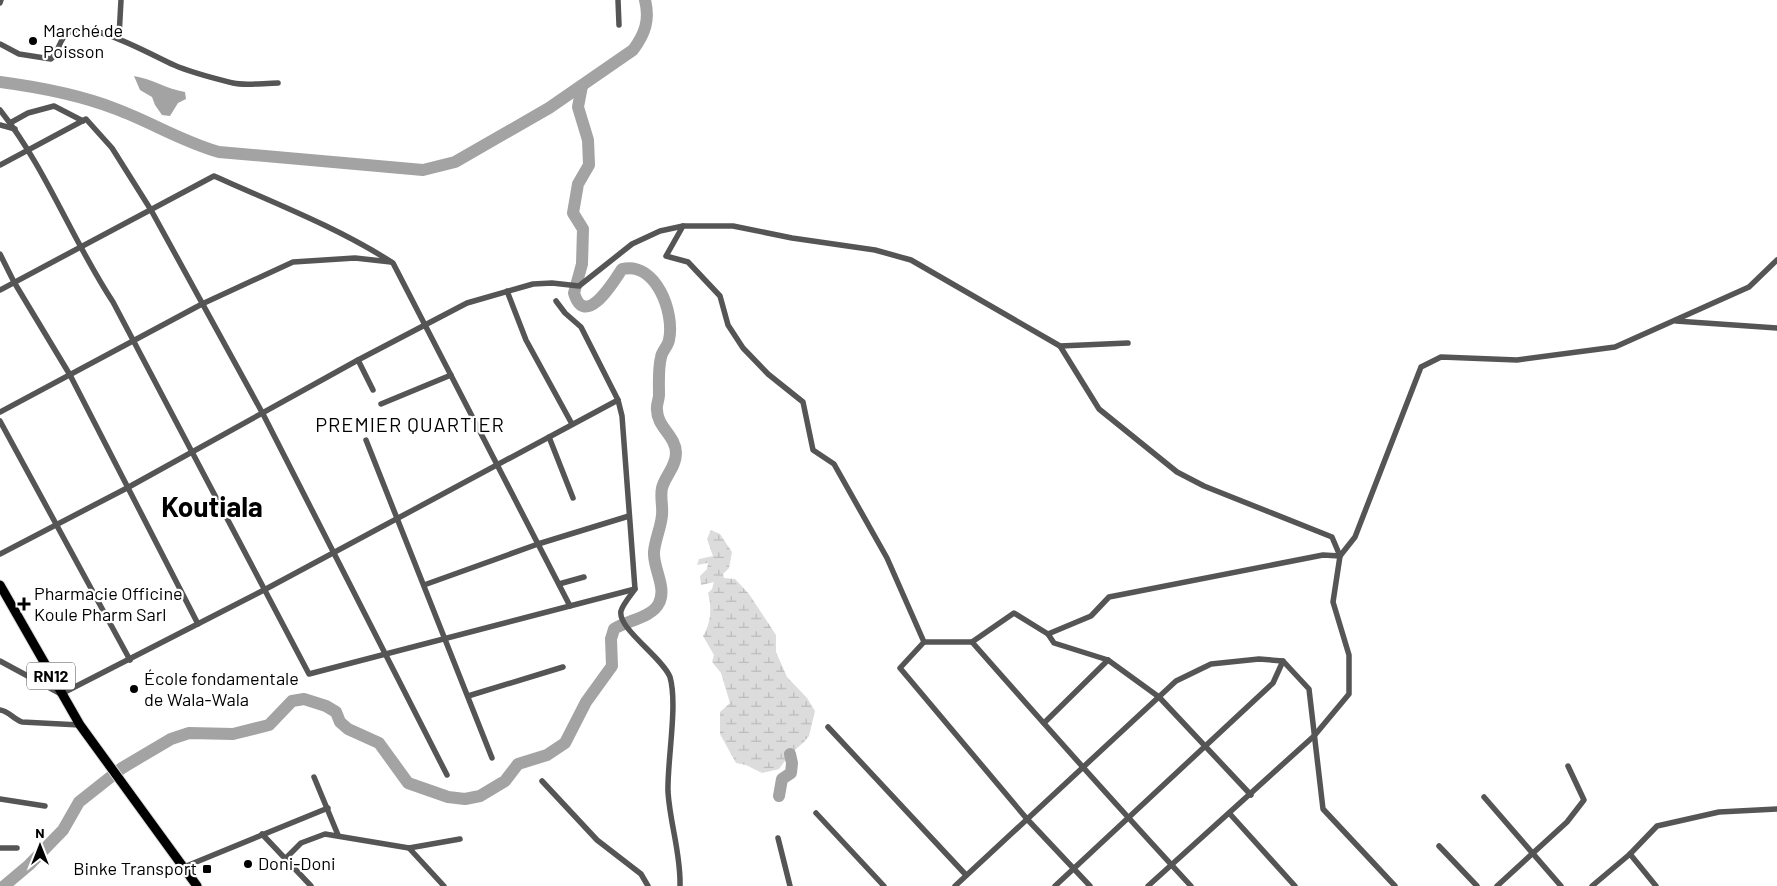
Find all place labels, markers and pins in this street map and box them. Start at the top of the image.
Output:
place label: Marché de Poisson [43,19,123,62]
marker: Marché de Poisson [27,35,39,47]
place label: Pharmacie Officine Koule Pharm Sarl [34,582,183,625]
marker: Pharmacie Officine Koule Pharm Sarl [18,598,30,610]
place label: École fondamentale de Wala-Wala [144,667,299,710]
marker: École fondamentale de Wala-Wala [128,683,140,695]
place label: Doni-Doni [258,852,336,874]
place label: Binke Transport [73,857,197,879]
marker: Doni-Doni [242,858,254,870]
marker: Binke Transport [201,863,213,875]

